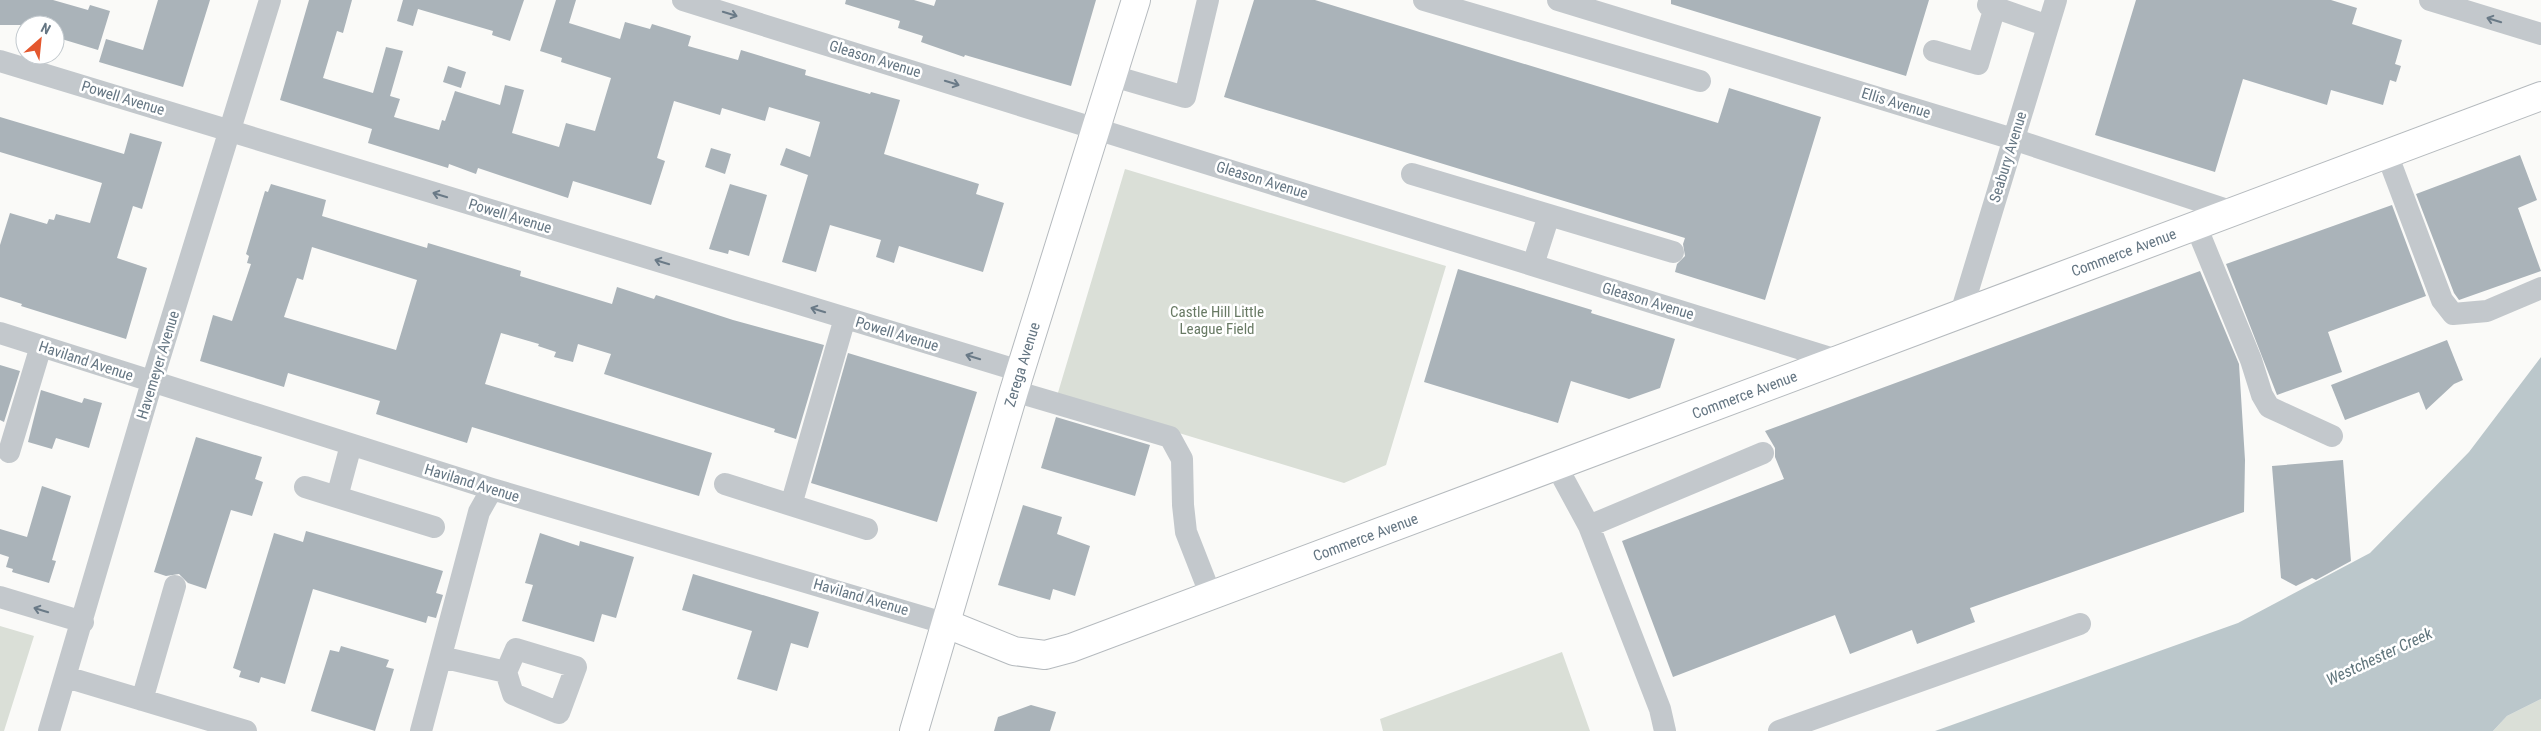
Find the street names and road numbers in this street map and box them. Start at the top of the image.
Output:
street label: Gleason Avenue [827,37,923,81]
street label: Powell Avenue [79,77,167,119]
street label: Ellis Avenue [1859,84,1933,122]
street label: Seabury Avenue [1986,109,2030,205]
street label: Gleason Avenue [1214,158,1310,202]
street label: Powell Avenue [466,195,554,237]
street label: Commerce Avenue [2069,225,2179,281]
street label: Gleason Avenue [1600,279,1696,323]
street label: Havemeyer Avenue [133,309,183,421]
street label: Powell Avenue [853,313,941,355]
street label: Zerega Avenue [1001,320,1044,409]
street label: Haviland Avenue [37,337,135,385]
street label: Commerce Avenue [1690,367,1800,423]
street label: Haviland Avenue [422,460,522,506]
street label: Commerce Avenue [1310,510,1421,565]
street label: Haviland Avenue [811,575,911,619]

